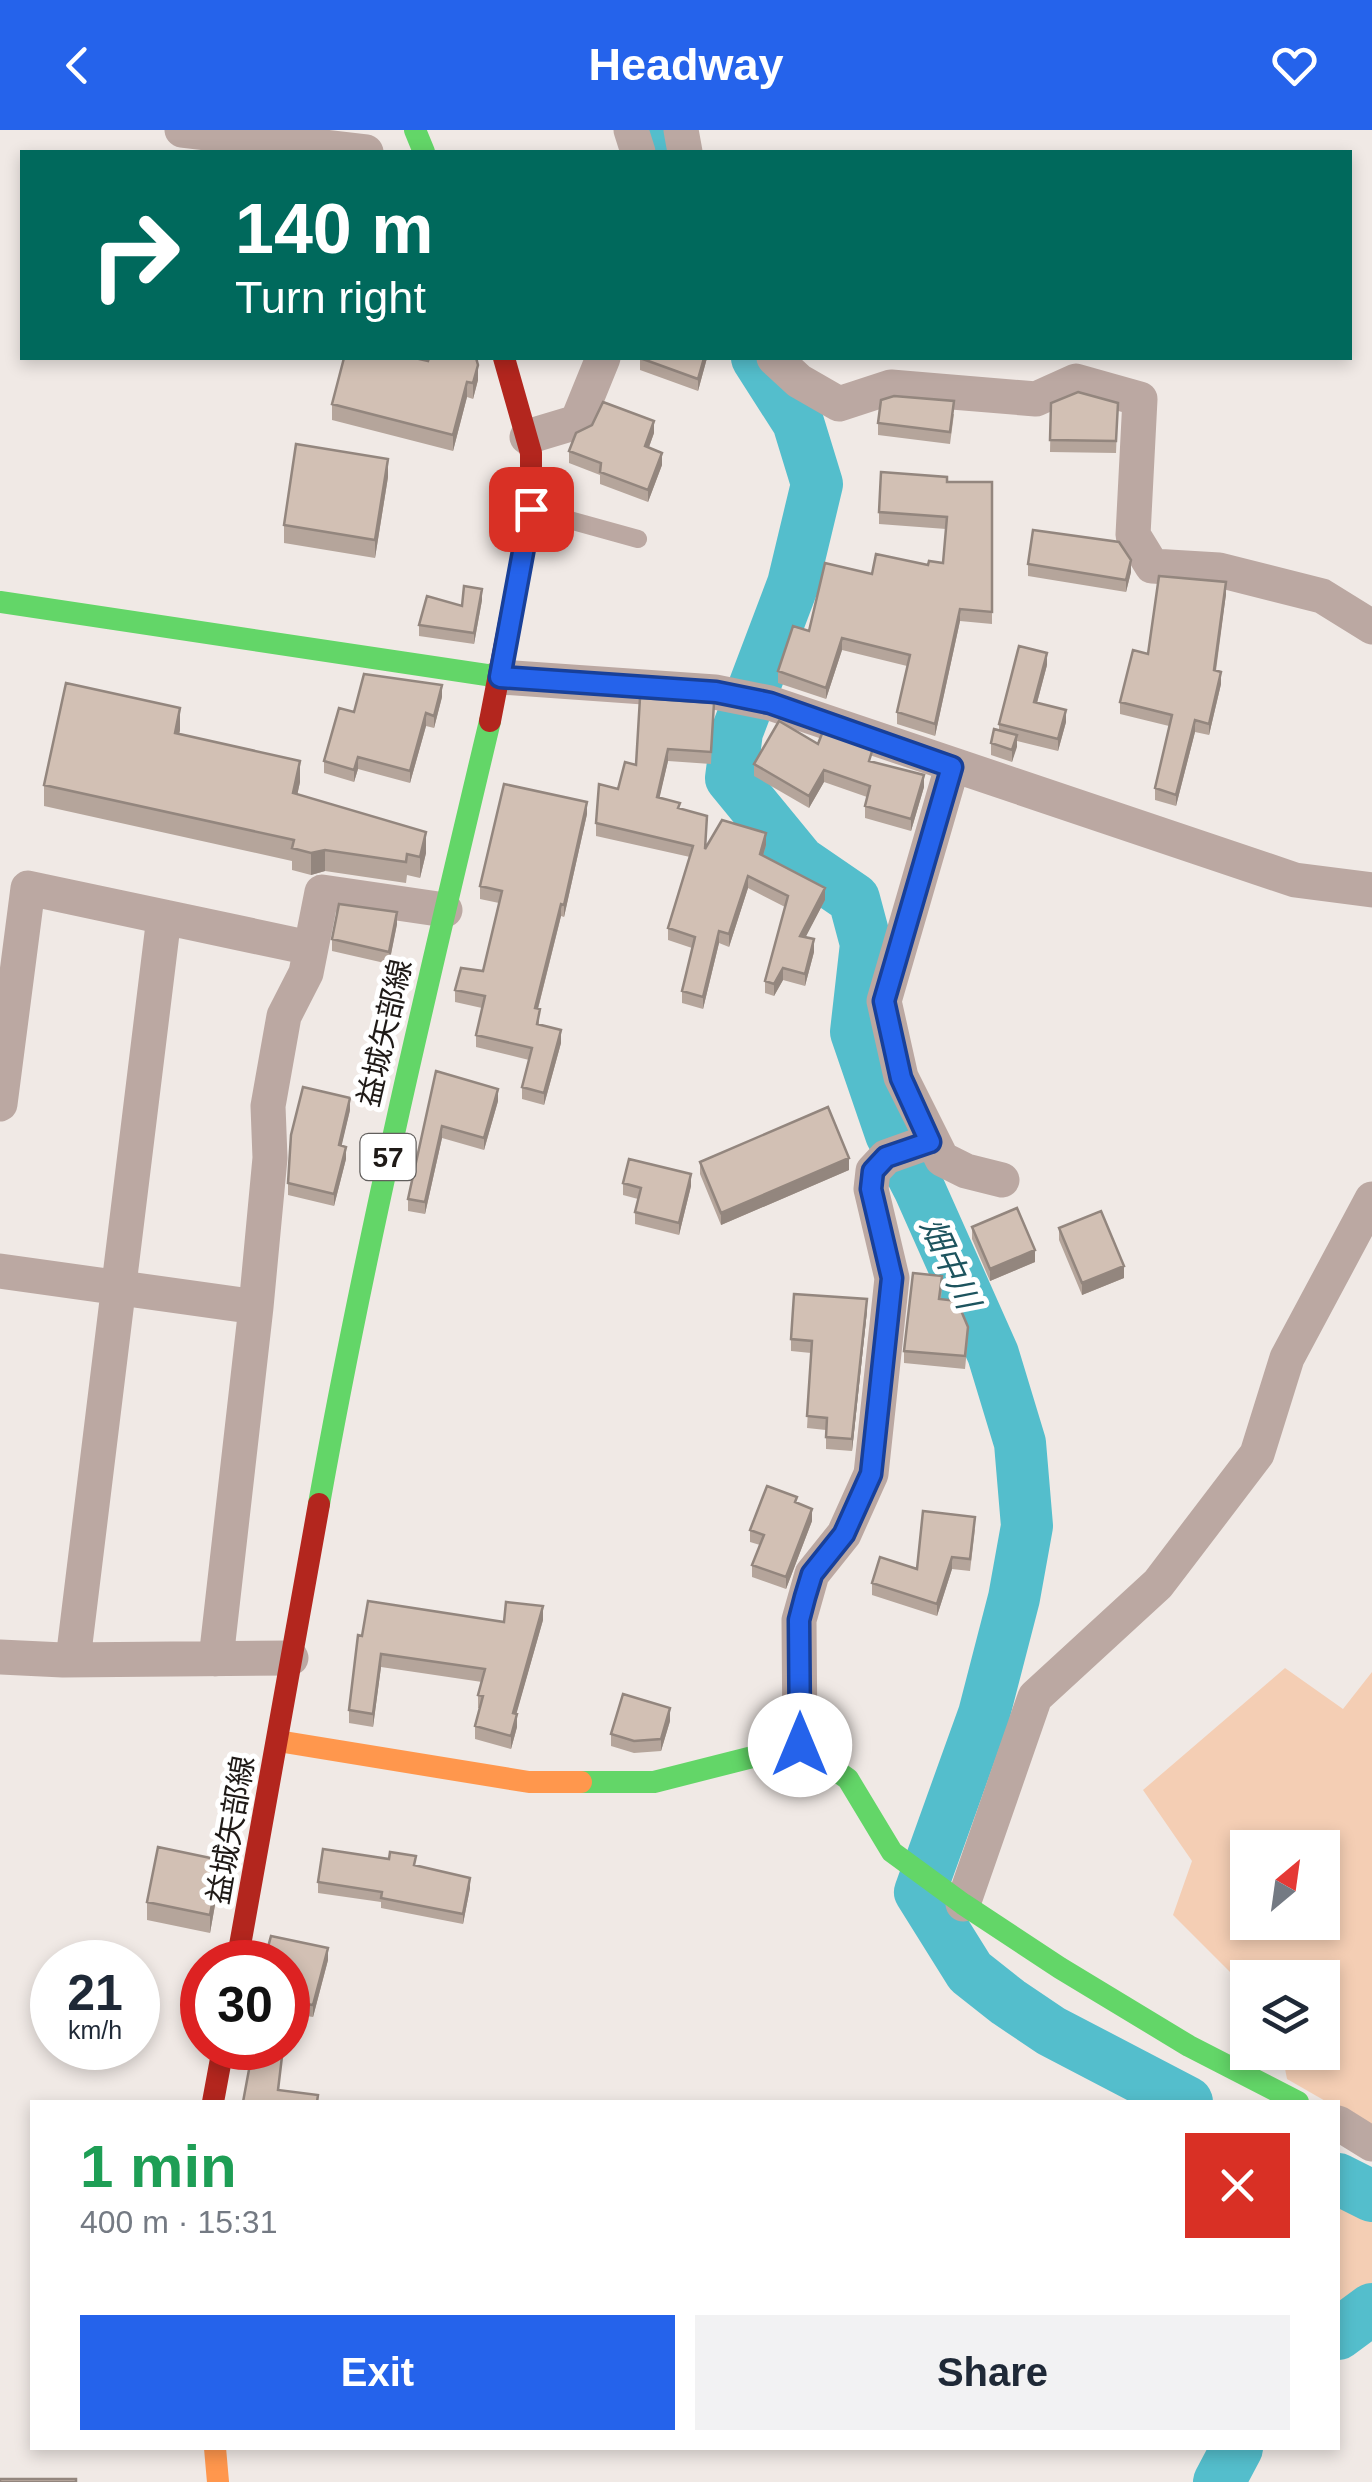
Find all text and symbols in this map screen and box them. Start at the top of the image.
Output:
icon: back [50,38,105,93]
icon: heart [1267,38,1322,93]
text: Headway [588,39,784,90]
icon: right [70,190,200,320]
text: 140 m [235,190,433,268]
text: Turn right [235,272,426,323]
pin [489,467,574,552]
icon: arrive [504,482,559,537]
street label: 益城矢部線 [352,956,417,1110]
road number: 57 [360,1134,416,1180]
water label: 畑中川 [913,1212,988,1317]
position arrow [748,1693,852,1797]
street label: 益城矢部線 [201,1753,260,1907]
north arrow [1230,1830,1340,1940]
map controls [1230,1830,1340,2070]
speed limit sign: 30 [180,1940,310,2070]
button: layers [1230,1960,1340,2070]
text: 21 [67,1965,123,2021]
text: km/h [68,2016,122,2044]
text: 1 min [80,2133,237,2200]
button: close [1185,2133,1290,2238]
text: 400 m · 15:31 [80,2204,277,2240]
button: Exit [80,2315,675,2430]
button: Share [695,2315,1290,2430]

